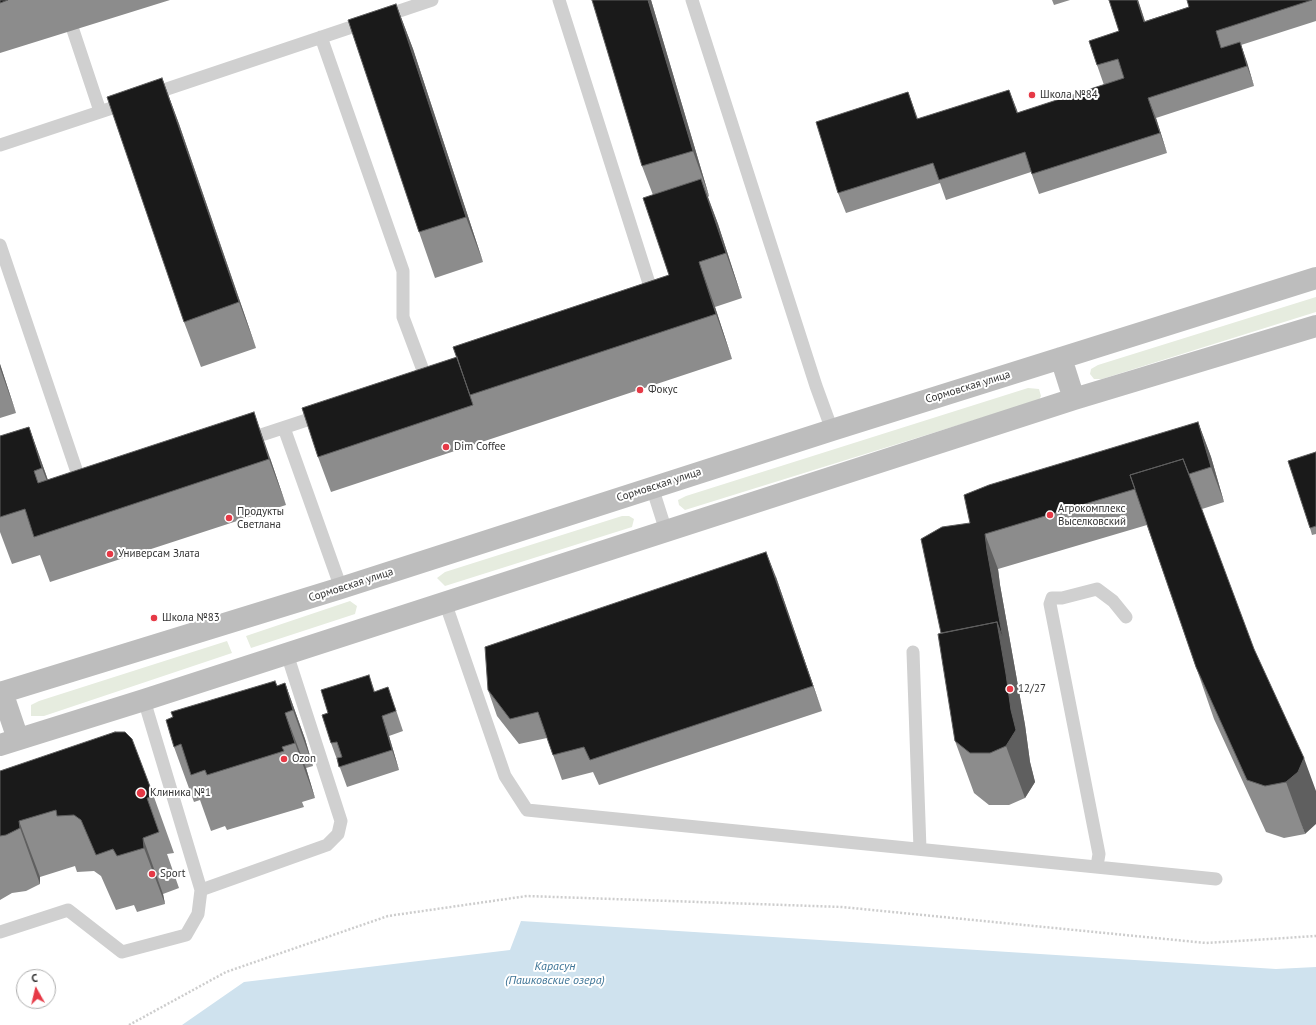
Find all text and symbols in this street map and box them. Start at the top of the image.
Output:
place label: Школа №84 [1040,88,1098,102]
marker: Школа №84 [1027,90,1037,100]
street label: Сормовская улица [924,368,1012,406]
place label: Фокус [648,383,678,397]
marker: Фокус [635,385,645,395]
place label: Dim Coffee [454,440,506,454]
marker: Dim Coffee [441,442,451,452]
street label: Сормовская улица [615,465,703,505]
place label: Агрокомплекс Выселковский [1058,502,1126,528]
place label: Продукты Светлана [237,505,284,531]
marker: Агрокомплекс Выселковский [1045,510,1055,520]
marker: Продукты Светлана [224,513,234,523]
place label: Универсам Злата [118,547,200,561]
marker: Универсам Злата [105,549,115,559]
street label: Сормовская улица [307,565,395,605]
place label: Школа №83 [162,611,220,625]
marker: Школа №83 [149,613,159,623]
place label: 12/27 [1018,682,1046,696]
marker: 12/27 [1005,684,1015,694]
place label: Ozon [292,752,316,766]
marker: Ozon [279,754,289,764]
place label: Клиника №1 [150,786,211,800]
marker: Клиника №1 [135,787,147,799]
place label: Sport [160,867,185,881]
marker: Sport [147,869,157,879]
water label: Карасун (Пашковские озера) [505,960,605,988]
north arrow [16,969,56,1009]
text: С [30,971,38,985]

